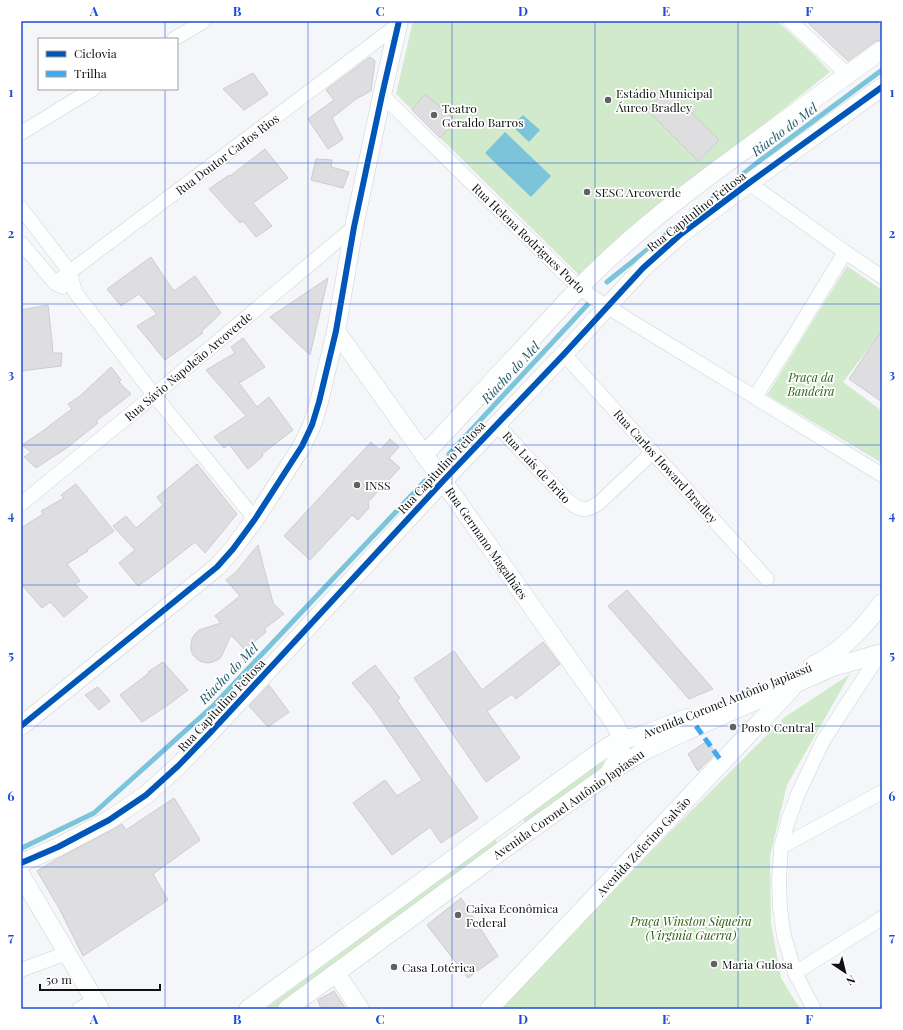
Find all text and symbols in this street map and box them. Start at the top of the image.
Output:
text: A [89,2,99,19]
text: B [233,2,242,19]
text: C [375,2,385,19]
text: D [518,2,528,19]
text: E [662,2,670,19]
text: F [805,2,813,19]
legend [38,38,178,90]
text: Ciclovia [74,45,117,61]
text: Trilha [74,65,107,81]
text: 1 [9,83,14,100]
text: 1 [890,83,895,100]
place label: Estádio Municipal Áureo Bradley [615,85,713,115]
marker: Estádio Municipal Áureo Bradley [603,95,613,105]
water label: Riacho do Mel [747,98,822,160]
place label: Teatro Geraldo Barros [442,100,524,130]
street label: Rua Doutor Carlos Rios [172,110,282,198]
marker: Teatro Geraldo Barros [429,110,439,120]
street label: Rua Capitulino Feitosa [643,167,749,255]
street label: Rua Helena Rodrigues Porto [469,180,589,297]
place label: SESC Arcoverde [595,184,681,200]
marker: SESC Arcoverde [582,187,592,197]
text: 2 [8,224,15,241]
text: 2 [889,224,896,241]
street label: Rua Sávio Napoleão Arcoverde [121,308,255,424]
water label: Riacho do Mel [476,337,544,407]
text: 3 [8,365,14,382]
text: 3 [889,365,895,382]
park label: Praça da Bandeira [786,369,835,399]
street label: Rua Carlos Howard Bradley [611,406,721,526]
street label: Rua Capitulino Feitosa [394,417,488,517]
street label: Rua Luís de Brito [500,428,575,507]
place label: INSS [365,477,391,493]
marker: INSS [352,480,362,490]
street label: Rua Germano Magalhães [442,484,532,602]
text: 4 [8,506,15,523]
text: 4 [889,506,896,523]
water label: Riacho do Mel [194,638,262,708]
text: 5 [8,646,14,663]
text: 5 [889,646,895,663]
street label: Rua Capitulino Feitosa [174,655,268,755]
street label: Avenida Coronel Antônio Japiassú [639,659,814,742]
place label: Posto Central [741,719,815,735]
marker: Posto Central [728,722,738,732]
street label: Avenida Coronel Antônio Japiassu [488,745,647,863]
text: 6 [7,787,15,804]
text: 6 [888,787,896,804]
street label: Avenida Zeferino Galvão [592,792,694,900]
place label: Caixa Econômica Federal [466,900,558,930]
marker: Caixa Econômica Federal [453,910,463,920]
park label: Praça Winston Siqueira (Virgínia Guerra) [629,913,752,943]
text: 7 [8,928,14,945]
text: 7 [889,928,895,945]
north arrow [825,952,865,992]
place label: Maria Gulosa [722,956,793,972]
place label: Casa Lotérica [402,959,475,975]
marker: Maria Gulosa [709,959,719,969]
marker: Casa Lotérica [389,962,399,972]
scale bar [40,966,160,992]
text: 50 m [46,971,72,987]
text: N [843,972,859,989]
text: A [89,1010,99,1027]
text: B [233,1010,242,1027]
text: C [375,1010,385,1027]
text: D [518,1010,528,1027]
text: E [662,1010,670,1027]
text: F [805,1010,813,1027]

